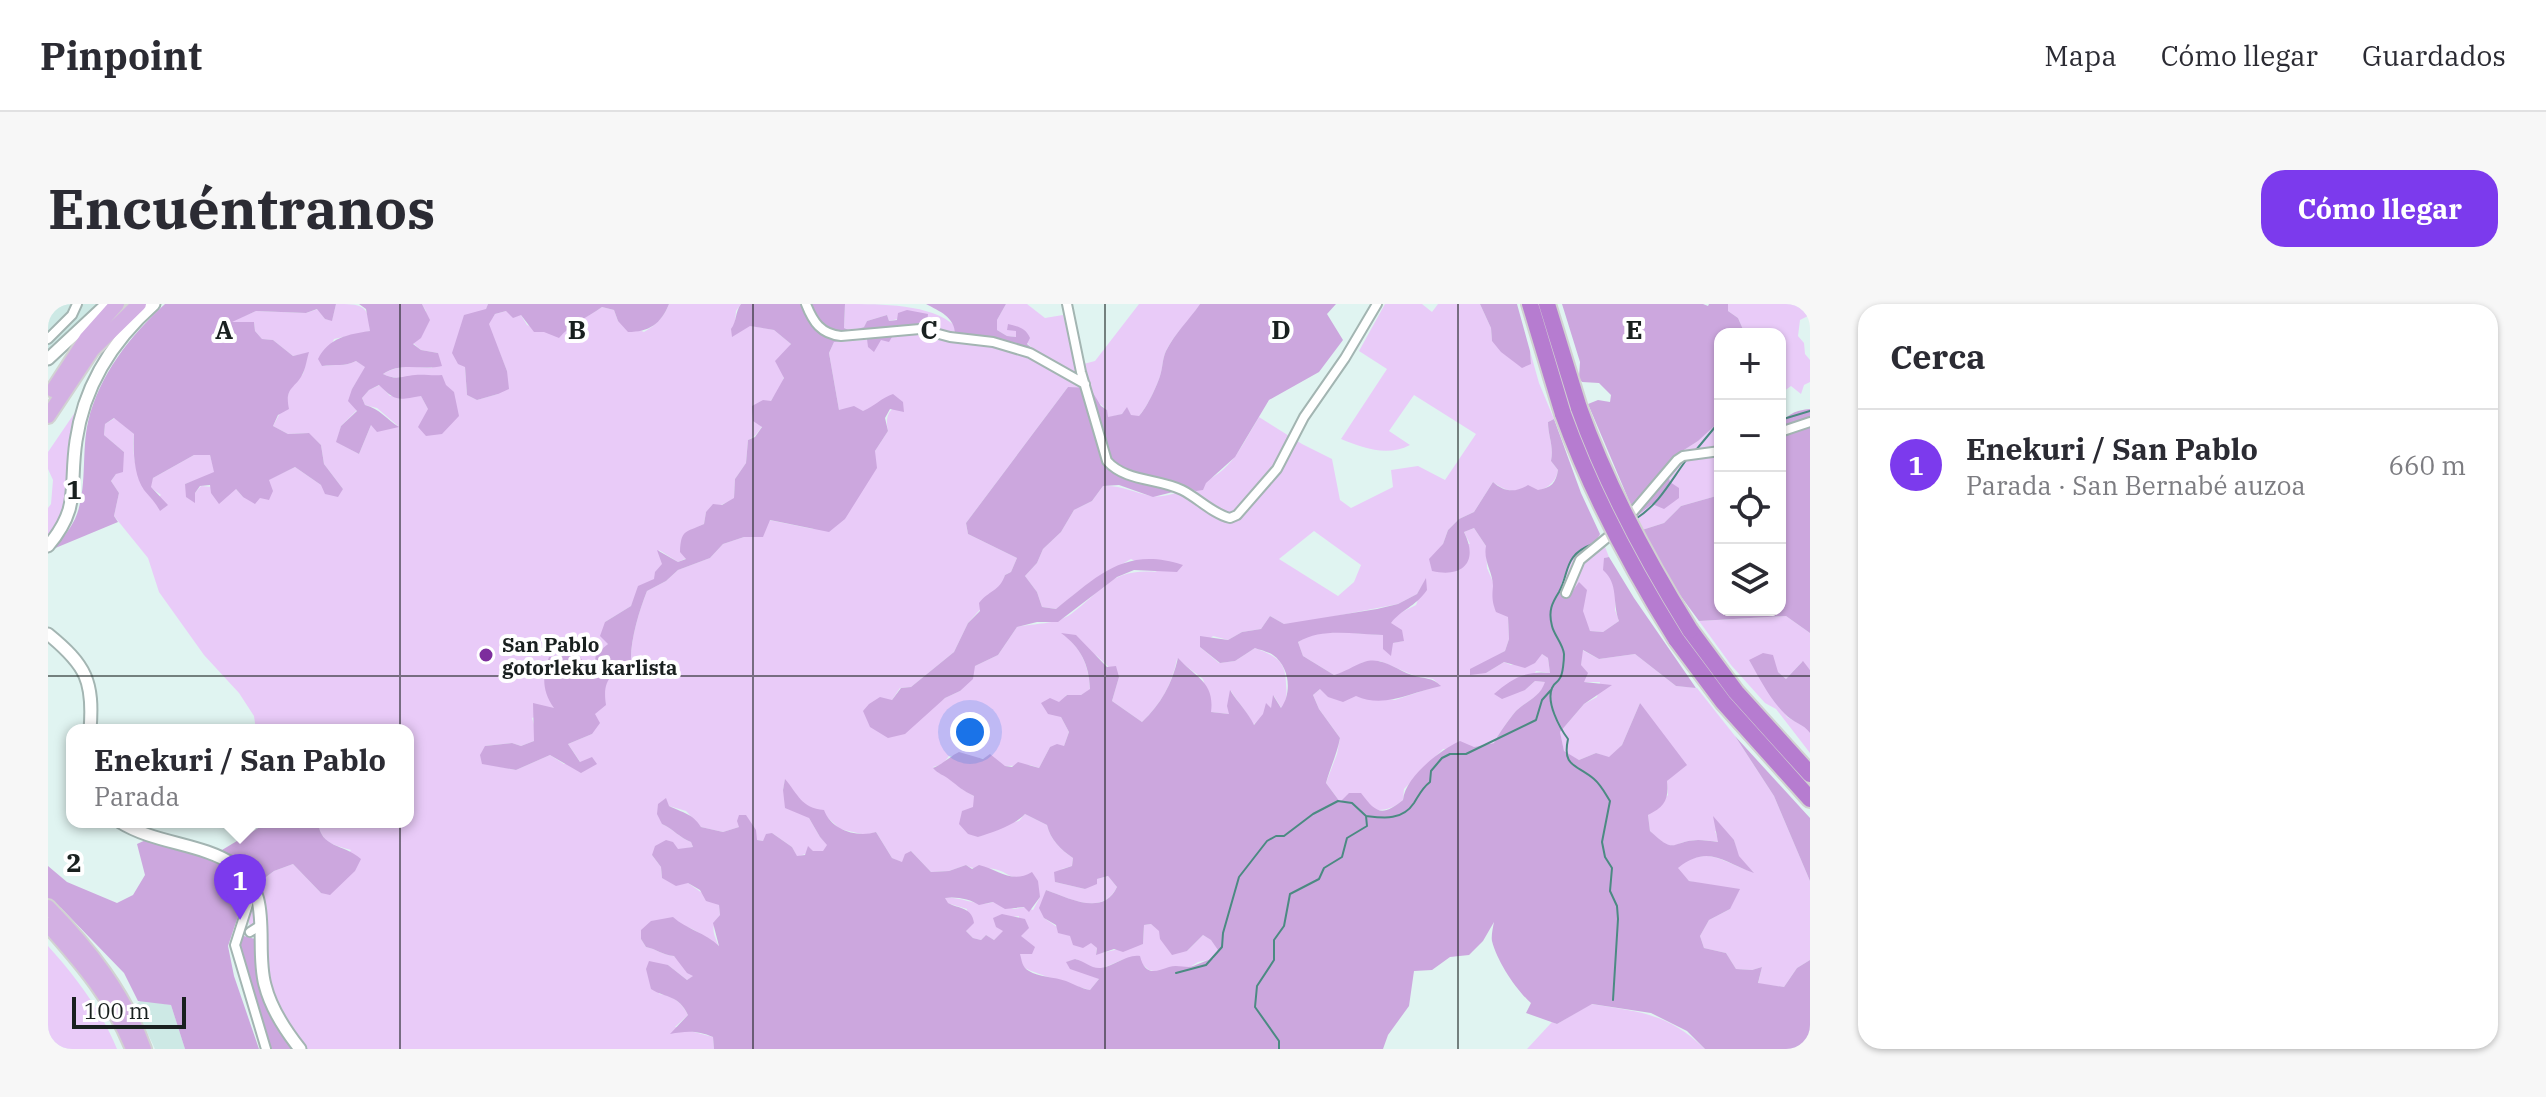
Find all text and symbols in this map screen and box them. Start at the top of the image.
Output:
text: Pinpoint [40,31,202,80]
text: Mapa [2044,37,2117,74]
text: Cómo llegar [2161,37,2318,74]
text: Guardados [2362,37,2506,74]
button: Cómo llegar [2261,170,2498,247]
text: Encuéntranos [48,172,435,244]
text: A [215,312,233,346]
text: B [568,312,586,346]
text: C [920,312,938,346]
text: D [1271,312,1291,346]
text: E [1625,312,1643,346]
map controls [1714,328,1786,616]
button: + [1714,328,1786,400]
text: Cerca [1890,334,1986,378]
button: − [1714,400,1786,472]
text: Enekuri / San Pablo [1966,429,2258,468]
text: 1 [1908,448,1924,482]
text: 660 m [2388,448,2466,482]
text: Parada · San Bernabé auzoa [1966,468,2306,502]
text: 1 [66,472,82,506]
button: locate [1714,472,1786,544]
button: layers [1714,544,1786,616]
place label: San Pablo gotorleku karlista [502,631,677,681]
marker: San Pablo gotorleku karlista [477,646,495,664]
your location [950,712,990,752]
popup [66,724,414,828]
text: Enekuri / San Pablo [94,740,386,779]
text: Parada [94,779,180,813]
text: 2 [66,845,82,879]
pin: 1 [214,854,266,920]
scale bar [72,993,186,1029]
text: 100 m [84,996,150,1025]

